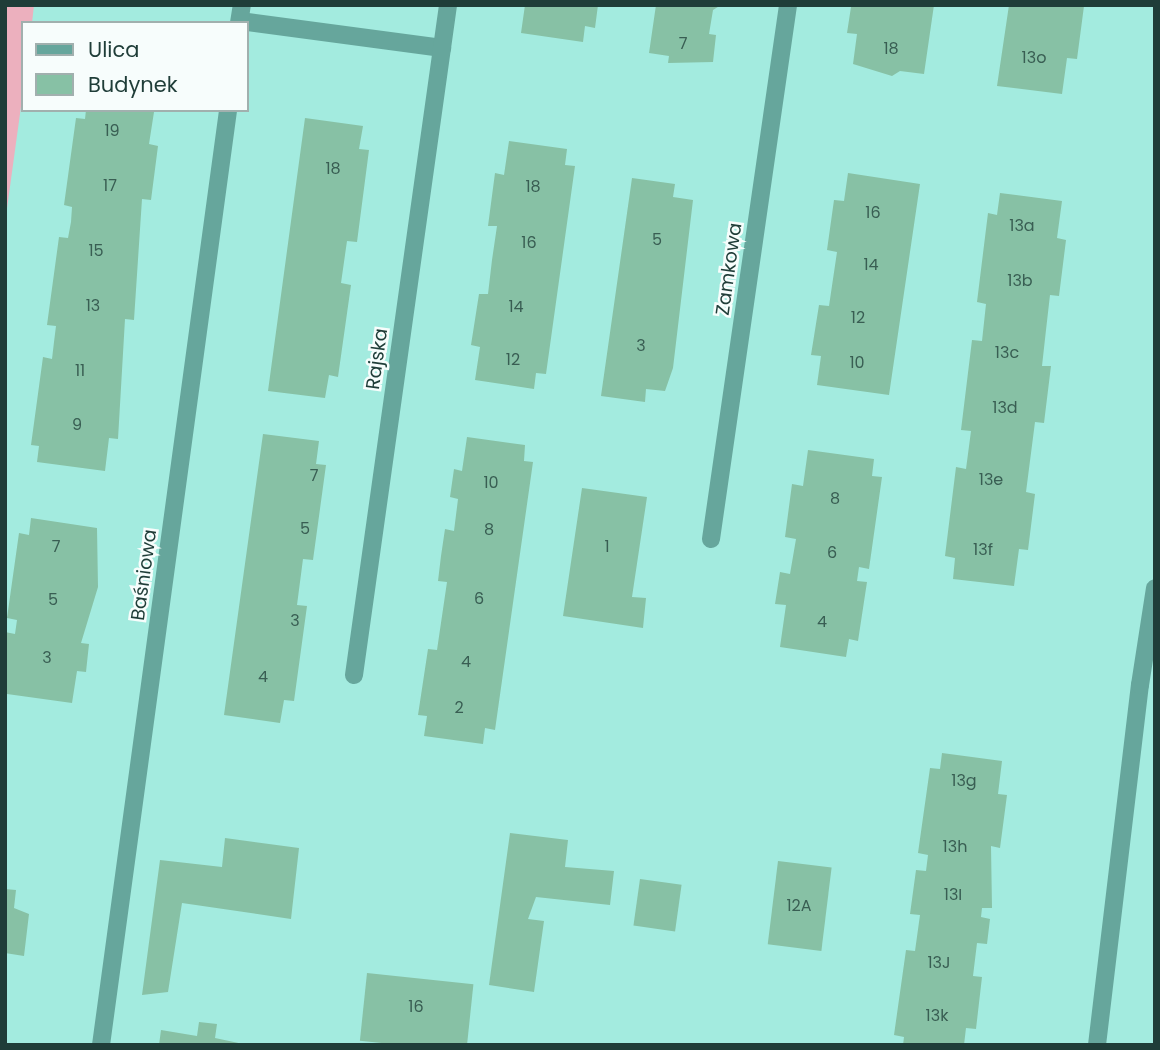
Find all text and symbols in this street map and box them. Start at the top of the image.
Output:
legend [21,21,248,112]
house number: 7 [679,34,687,54]
text: Ulica [88,35,139,64]
house number: 18 [883,39,899,59]
house number: 13o [1022,48,1046,68]
text: Budynek [88,70,178,99]
house number: 19 [104,121,120,141]
house number: 18 [325,159,341,179]
house number: 17 [103,176,117,196]
house number: 18 [525,177,541,197]
house number: 16 [865,203,881,223]
house number: 13a [1009,216,1035,236]
street label: Zamkowa [711,221,747,317]
house number: 5 [652,230,662,250]
house number: 16 [521,233,537,253]
house number: 15 [88,241,104,261]
house number: 14 [863,255,879,275]
house number: 13b [1007,271,1033,291]
house number: 13 [86,296,100,316]
house number: 14 [508,297,524,317]
house number: 12 [851,308,865,328]
street label: Rajska [361,327,393,391]
house number: 3 [636,336,646,356]
house number: 13c [995,343,1019,363]
house number: 12 [506,350,520,370]
house number: 10 [849,353,865,373]
house number: 11 [75,361,85,381]
house number: 13d [992,398,1018,418]
house number: 9 [72,415,82,435]
house number: 7 [310,466,318,486]
house number: 13e [979,470,1003,490]
house number: 10 [483,473,499,493]
house number: 8 [830,489,840,509]
house number: 5 [300,519,310,539]
house number: 8 [484,520,494,540]
street label: Baśniowa [126,528,162,622]
house number: 7 [52,537,60,557]
house number: 1 [604,537,610,557]
house number: 13f [973,540,993,560]
house number: 6 [827,543,837,563]
house number: 6 [474,589,484,609]
house number: 5 [48,590,58,610]
house number: 3 [290,611,300,631]
house number: 4 [817,612,827,632]
house number: 3 [42,648,52,668]
house number: 4 [461,652,471,672]
house number: 4 [258,667,268,687]
house number: 2 [454,698,464,718]
house number: 13g [951,771,977,791]
house number: 13h [943,837,967,857]
house number: 13I [944,885,962,905]
house number: 12A [786,896,812,916]
house number: 13J [927,953,951,973]
house number: 16 [408,997,424,1017]
house number: 13k [926,1006,948,1026]

